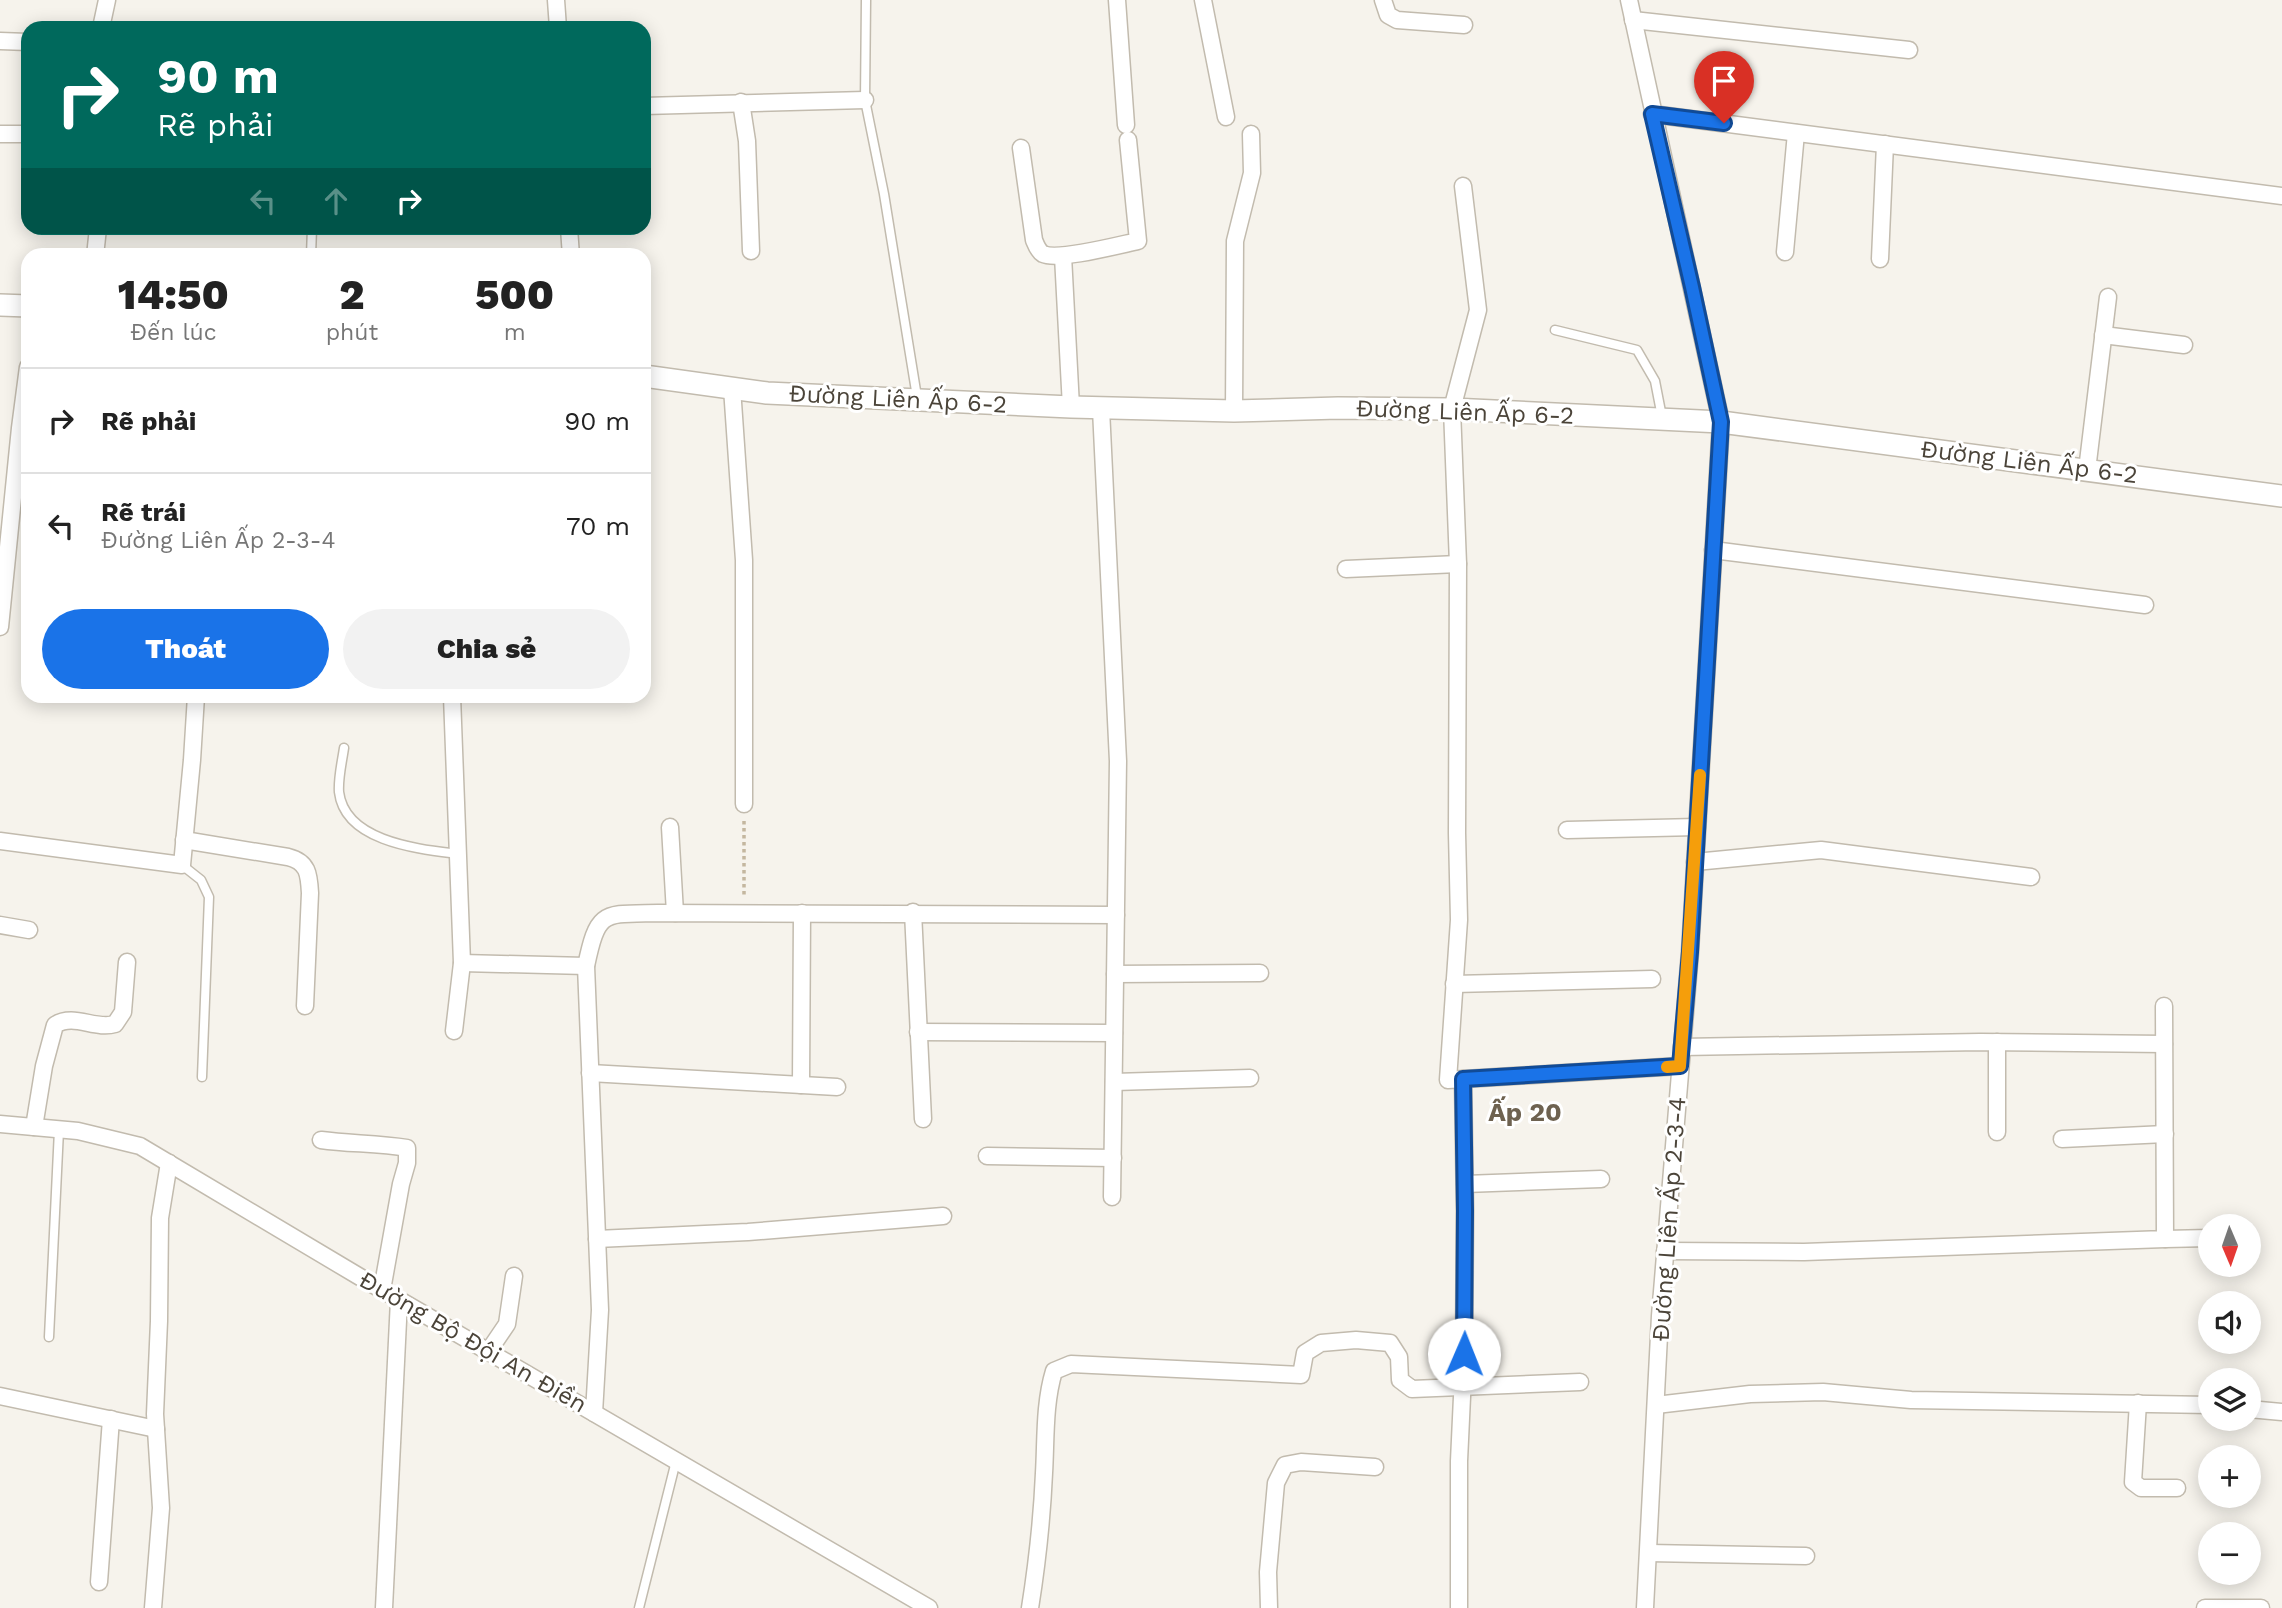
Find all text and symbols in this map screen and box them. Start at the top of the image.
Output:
text: 90 m [157,47,279,105]
icon: right [42,49,133,140]
pin [1694,51,1754,123]
icon: arrive [1705,62,1743,100]
text: Rẽ phải [157,106,274,144]
icon: left [244,182,282,220]
icon: ahead [317,182,355,220]
icon: right [390,182,428,220]
text: 14:50 [118,270,229,319]
text: 2 [339,270,365,319]
text: 500 [475,270,554,319]
text: Đến lúc [130,319,217,346]
text: phút [326,319,378,346]
text: m [504,319,526,346]
street label: Đường Liên Ấp 6-2 [788,377,1008,419]
street label: Đường Liên Ấp 6-2 [1355,392,1575,430]
icon: right [42,402,80,440]
text: Rẽ phải [101,406,196,436]
text: 90 m [564,406,630,436]
street label: Đường Liên Ấp 6-2 [1919,433,2139,489]
text: Rẽ trái [101,497,186,527]
icon: left [42,507,80,545]
text: 70 m [566,511,630,541]
text: Đường Liên Ấp 2-3-4 [101,527,336,554]
button: Thoát [42,609,329,689]
button: Chia sẻ [343,609,630,689]
district label: Ấp 20 [1488,1096,1562,1127]
street label: Đường Liên Ấp 2-3-4 [1645,1096,1692,1342]
north arrow [2198,1214,2261,1278]
map controls [2198,1214,2261,1585]
street label: Đường Bộ Đội An Điền [354,1265,592,1419]
button: sound [2198,1291,2261,1354]
position arrow [1427,1317,1501,1391]
button: layers [2198,1368,2261,1431]
button: + [2198,1445,2261,1508]
button: − [2198,1522,2261,1585]

